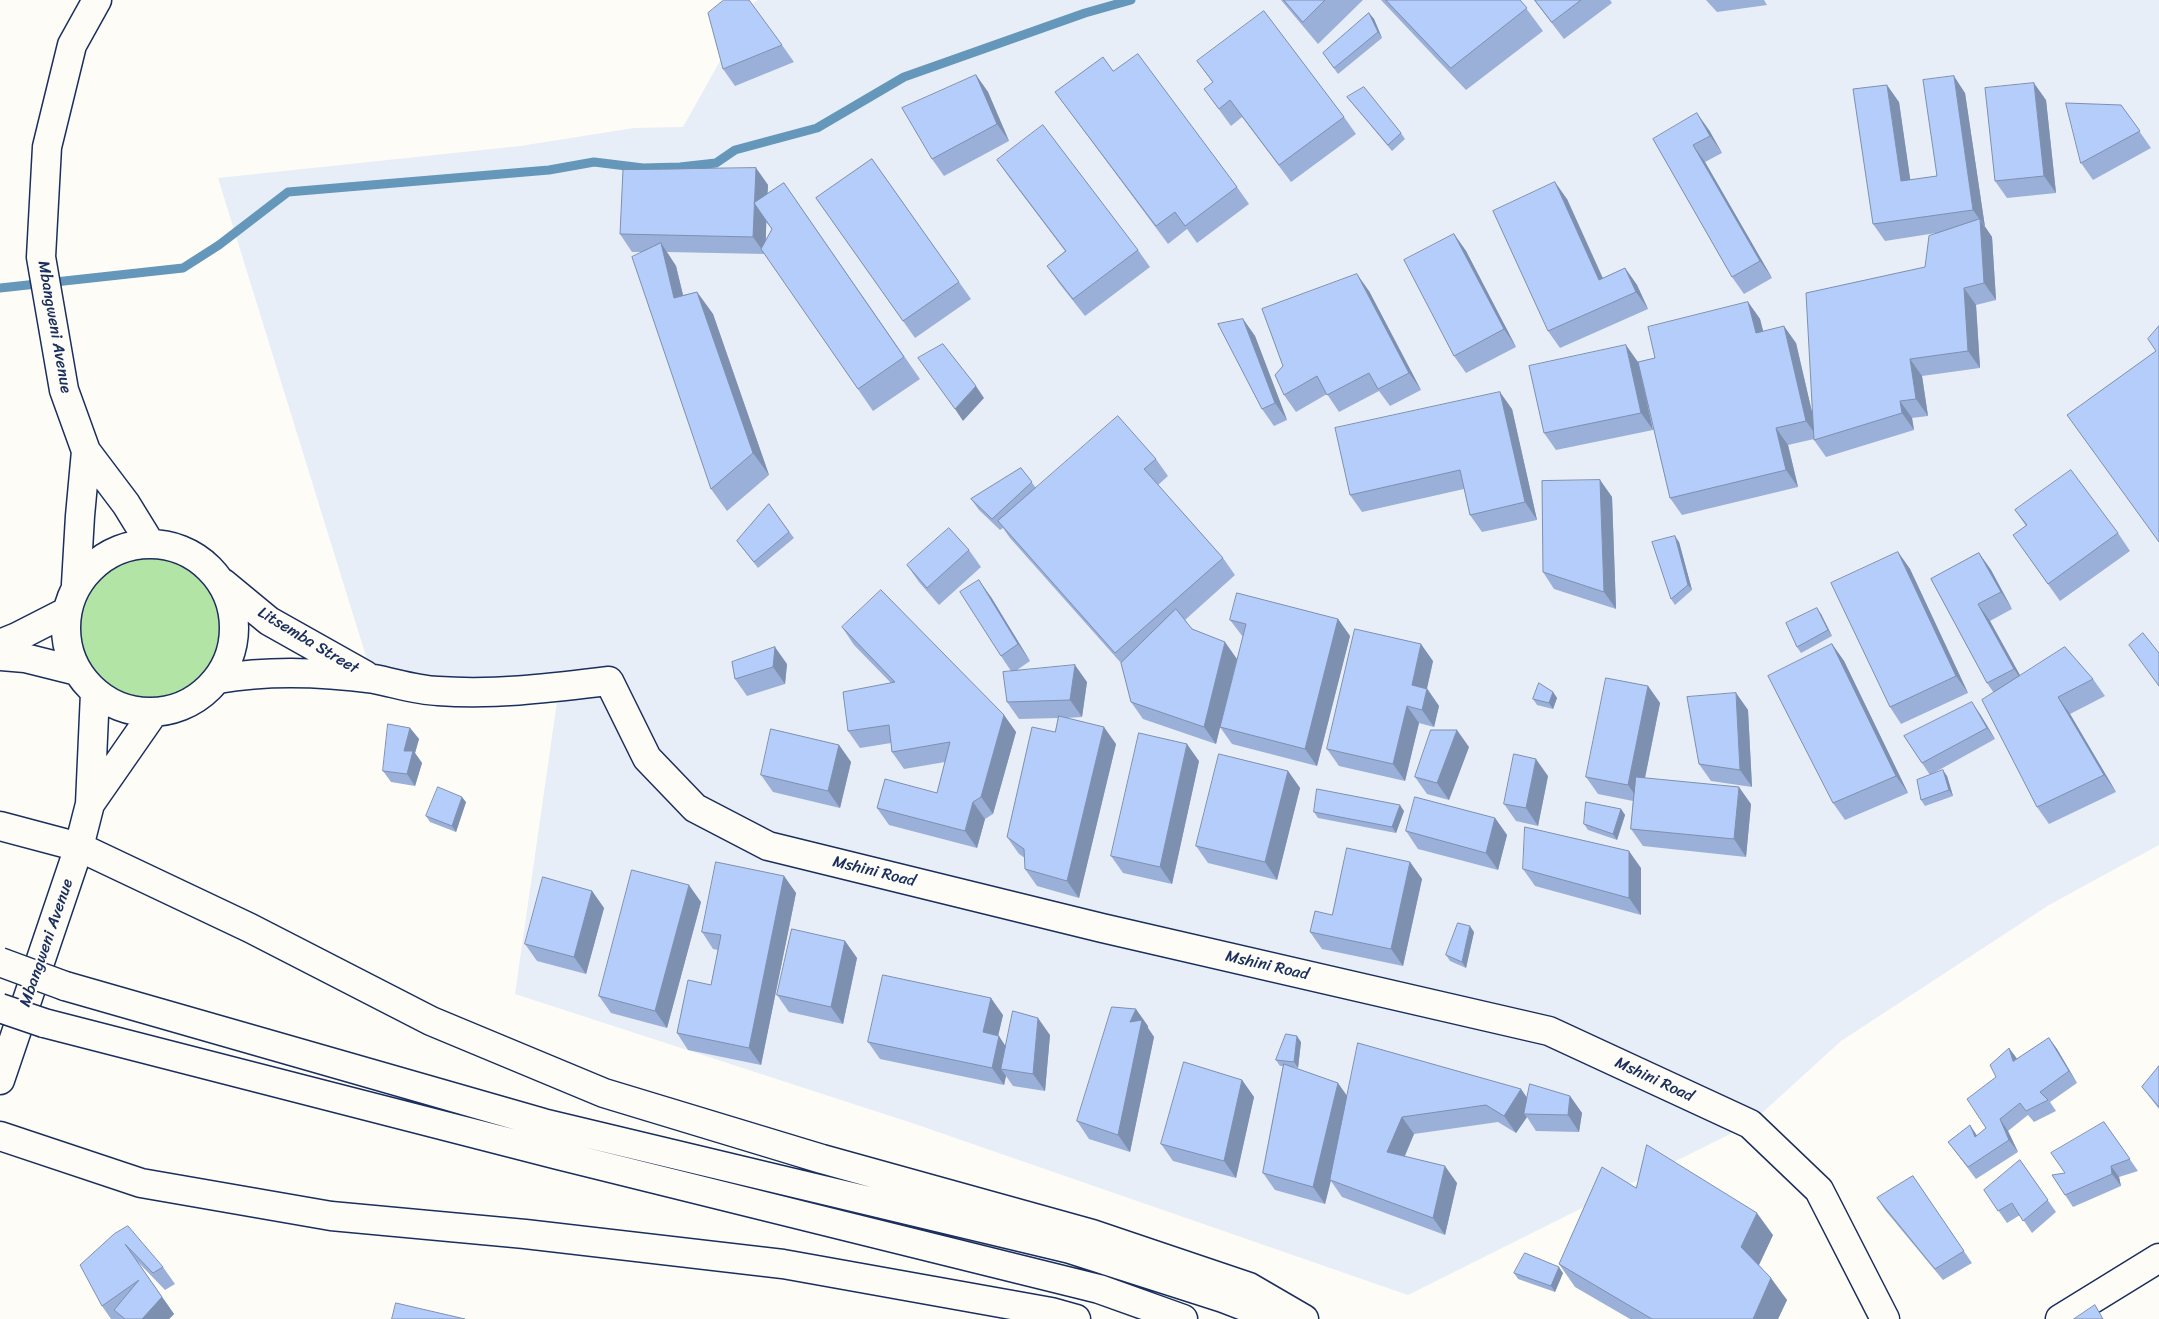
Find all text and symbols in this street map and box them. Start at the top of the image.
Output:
street label: Mbangweni Avenue [33,259,75,395]
street label: Litsemba Street [254,603,362,679]
street label: Mshini Road [831,852,917,892]
street label: Mbangweni Avenue [16,876,78,1010]
street label: Mshini Road [1224,947,1310,985]
street label: Mshini Road [1612,1053,1696,1107]

